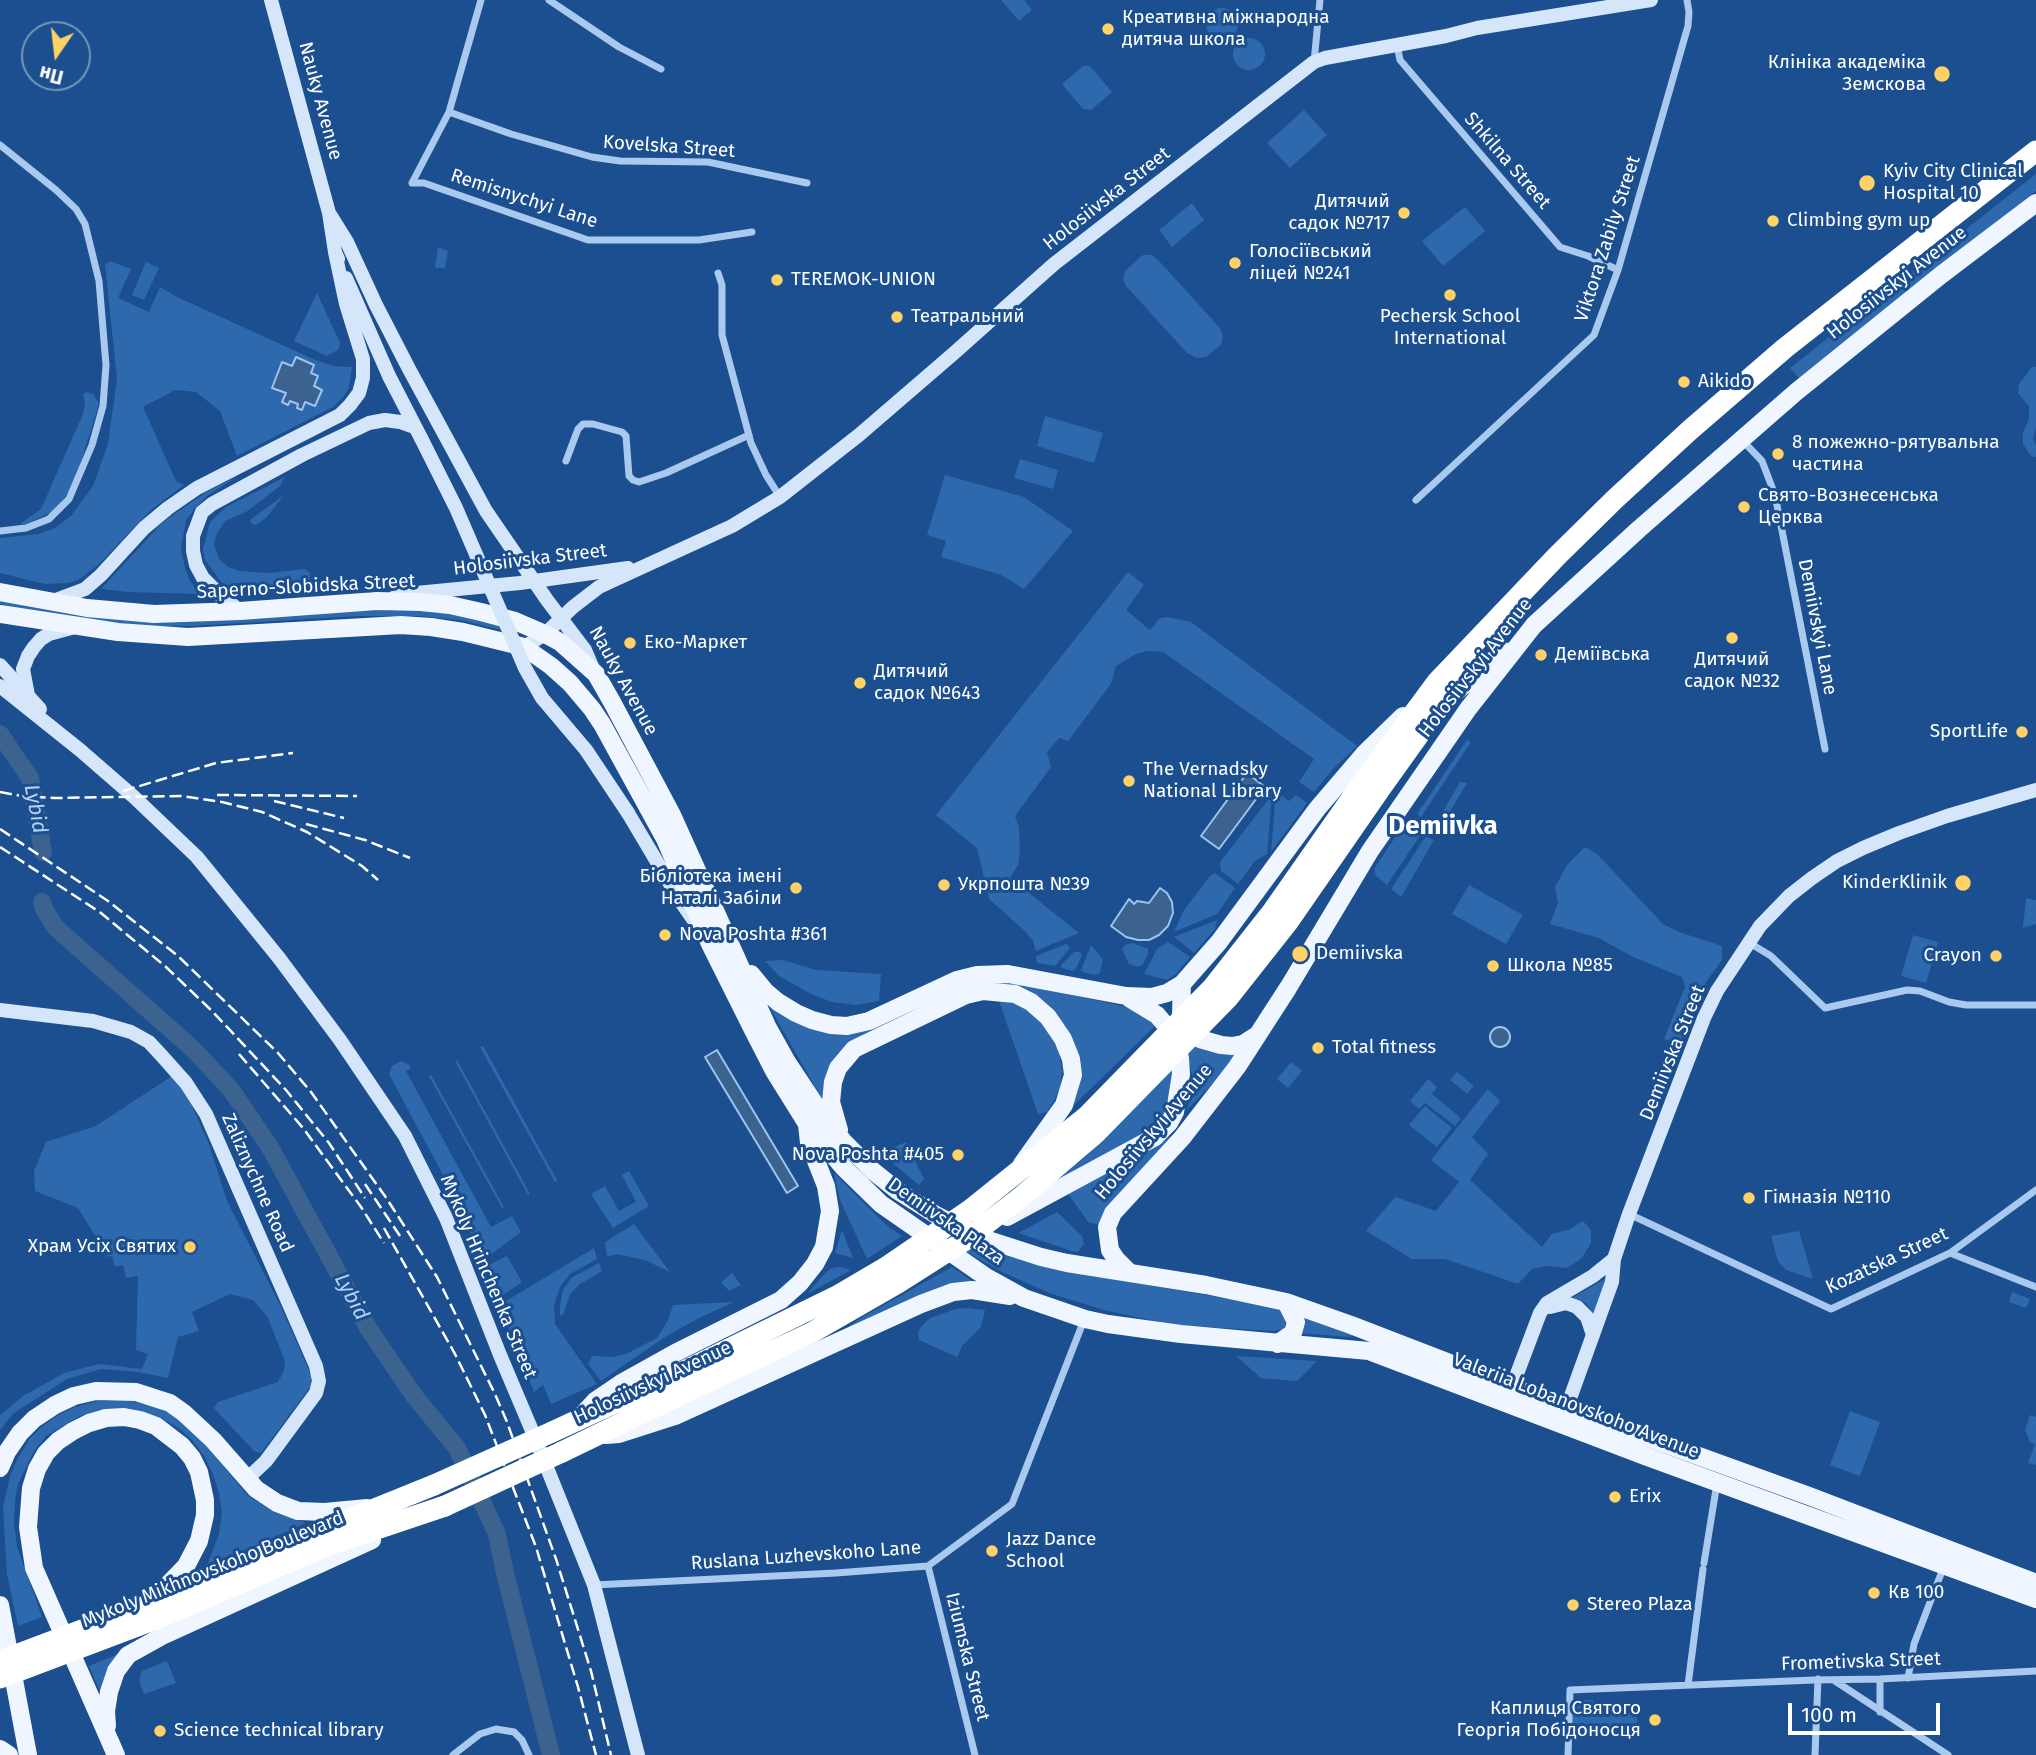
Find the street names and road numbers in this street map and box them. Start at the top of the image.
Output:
street label: Nauky Avenue [293,39,347,163]
street label: Shkilna Street [1459,108,1555,214]
street label: Kovelska Street [602,131,736,163]
street label: Holosiivska Street [1039,142,1175,256]
street label: Viktora Zabily Street [1570,153,1646,325]
street label: Remisnychyi Lane [448,164,600,234]
street label: Holosiivskyi Avenue [1823,221,1971,345]
street label: Holosiivska Street [452,539,608,581]
street label: Demiivskyi Lane [1793,557,1841,697]
street label: Saperno-Slobidska Street [196,570,416,604]
street label: Holosiivskyi Avenue [1414,594,1538,742]
street label: Nauky Avenue [584,622,662,740]
street label: Demiivska Street [1635,982,1711,1124]
street label: Holosiivskyi Avenue [1090,1059,1218,1205]
street label: Zaliznychne Road [216,1110,298,1256]
street label: Mykoly Hrinchenka Street [435,1172,541,1382]
street label: Demiivska Plaza [883,1173,1009,1271]
street label: Kozatska Street [1822,1223,1952,1299]
street label: Holosiivskyi Avenue [571,1337,735,1429]
street label: Valeriia Lobanovskoho Avenue [1450,1348,1702,1464]
street label: Mykoly Mikhnovskoho Boulevard [79,1507,347,1633]
street label: Ruslana Luzhevskoho Lane [690,1537,922,1575]
street label: Iziumska Street [940,1590,994,1724]
street label: Frometivska Street [1781,1648,1941,1676]

